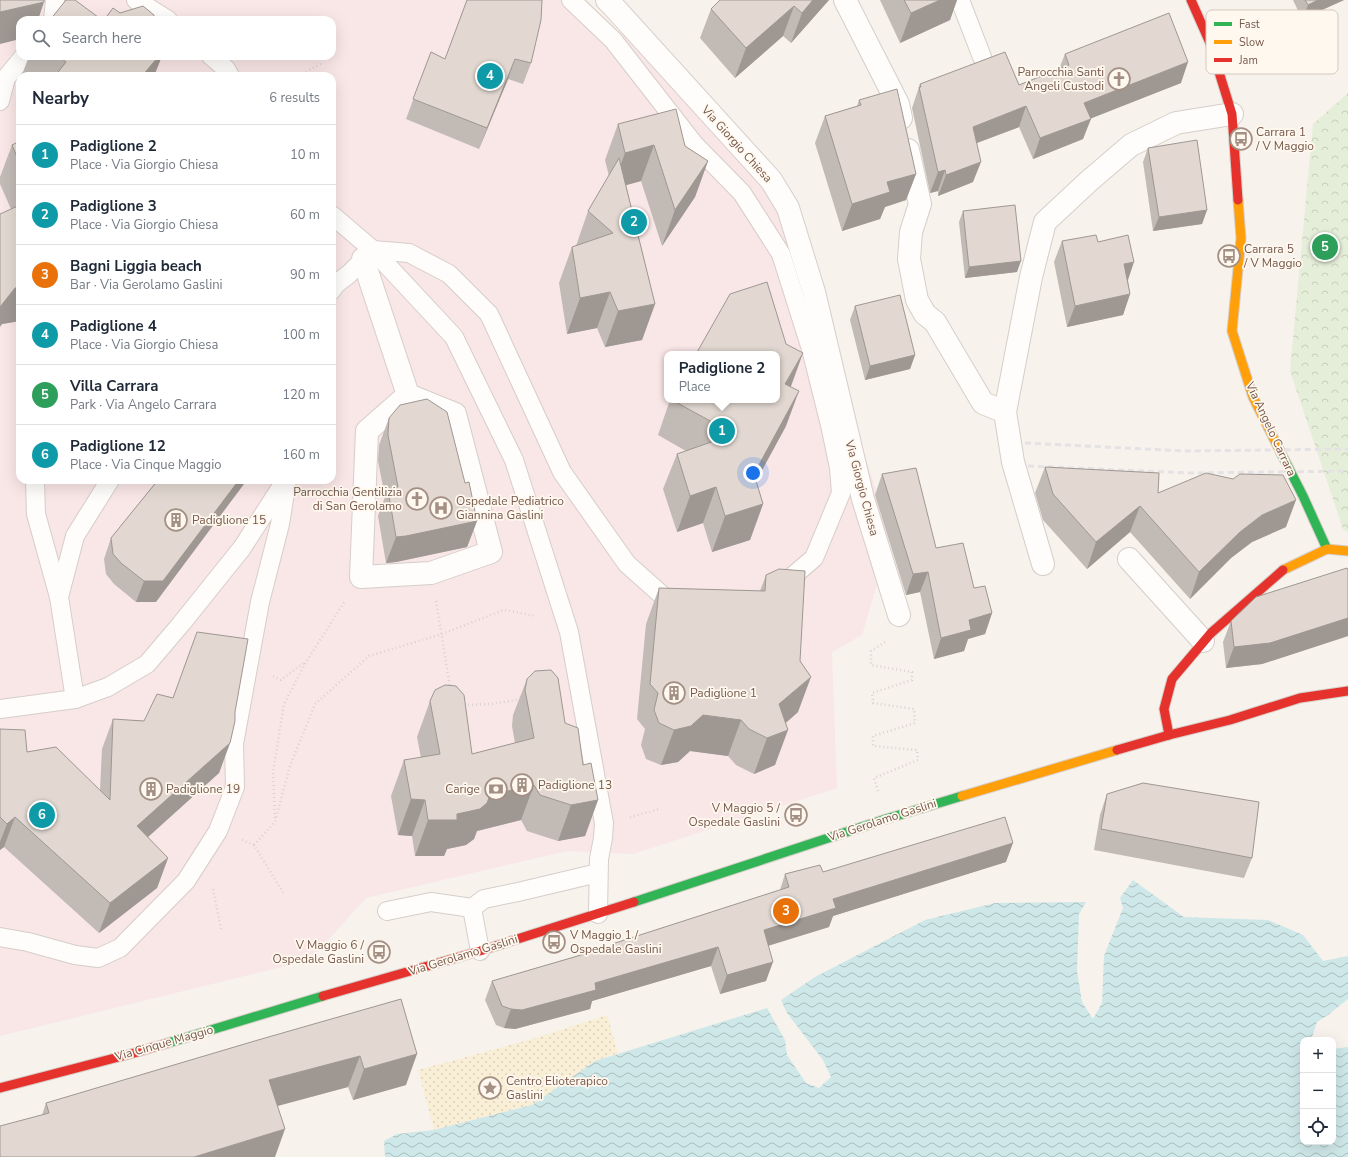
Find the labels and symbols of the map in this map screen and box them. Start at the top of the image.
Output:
legend [1206,10,1338,74]
text: Fast [1239,17,1260,32]
text: Slow [1239,35,1264,50]
text: Jam [1238,53,1258,68]
pin: 4 [477,61,503,91]
place label: Parrocchia Santi Angeli Custodi [1018,64,1104,94]
church icon: Parrocchia Santi Angeli Custodi [1106,66,1132,92]
street label: Via Giorgio Chiesa [697,101,776,186]
place label: Carrara 1 / V Maggio [1255,124,1314,154]
bus stop icon: Carrara 1 / V Maggio [1228,126,1254,152]
pin: 2 [621,207,647,237]
pin: 5 [1312,232,1338,262]
place label: Carrara 5 / V Maggio [1243,241,1302,271]
bus stop icon: Carrara 5 / V Maggio [1216,243,1242,269]
street label: Via Angelo Carrara [1242,378,1300,479]
pin: 1 [709,416,735,446]
street label: Via Giorgio Chiesa [841,437,882,538]
your location [743,463,763,483]
place label: Parrocchia Gentilizia di San Gerolamo [293,484,402,514]
church icon: Parrocchia Gentilizia di San Gerolamo [404,486,430,512]
place label: Ospedale Pediatrico Giannina Gaslini [456,493,564,523]
hospital icon: Ospedale Pediatrico Giannina Gaslini [428,495,454,521]
building icon: Padiglione 15 [163,507,189,533]
place label: Padiglione 15 [192,512,266,528]
building icon: Padiglione 1 [661,680,687,706]
place label: Padiglione 1 [690,685,757,701]
building icon: Padiglione 13 [509,772,535,798]
building icon: Padiglione 19 [138,776,164,802]
bank icon: Carige [483,776,509,802]
place label: Padiglione 13 [538,777,612,793]
place label: Padiglione 19 [166,781,240,797]
place label: Carige [445,781,480,797]
street label: Via Gerolamo Gaslini [825,795,938,845]
pin: 6 [29,800,55,830]
place label: V Maggio 5 / Ospedale Gaslini [689,800,781,830]
bus stop icon: V Maggio 5 / Ospedale Gaslini [783,802,809,828]
pin: 3 [773,896,799,926]
place label: V Maggio 1 / Ospedale Gaslini [569,927,661,957]
bus stop icon: V Maggio 1 / Ospedale Gaslini [541,929,567,955]
street label: Via Gerolamo Gaslini [406,931,519,979]
place label: V Maggio 6 / Ospedale Gaslini [273,937,365,967]
bus stop icon: V Maggio 6 / Ospedale Gaslini [366,939,392,965]
street label: Via Cinque Maggio [112,1021,215,1065]
place label: Centro Elioterapico Gaslini [506,1073,608,1103]
place icon: Centro Elioterapico Gaslini [477,1075,503,1101]

